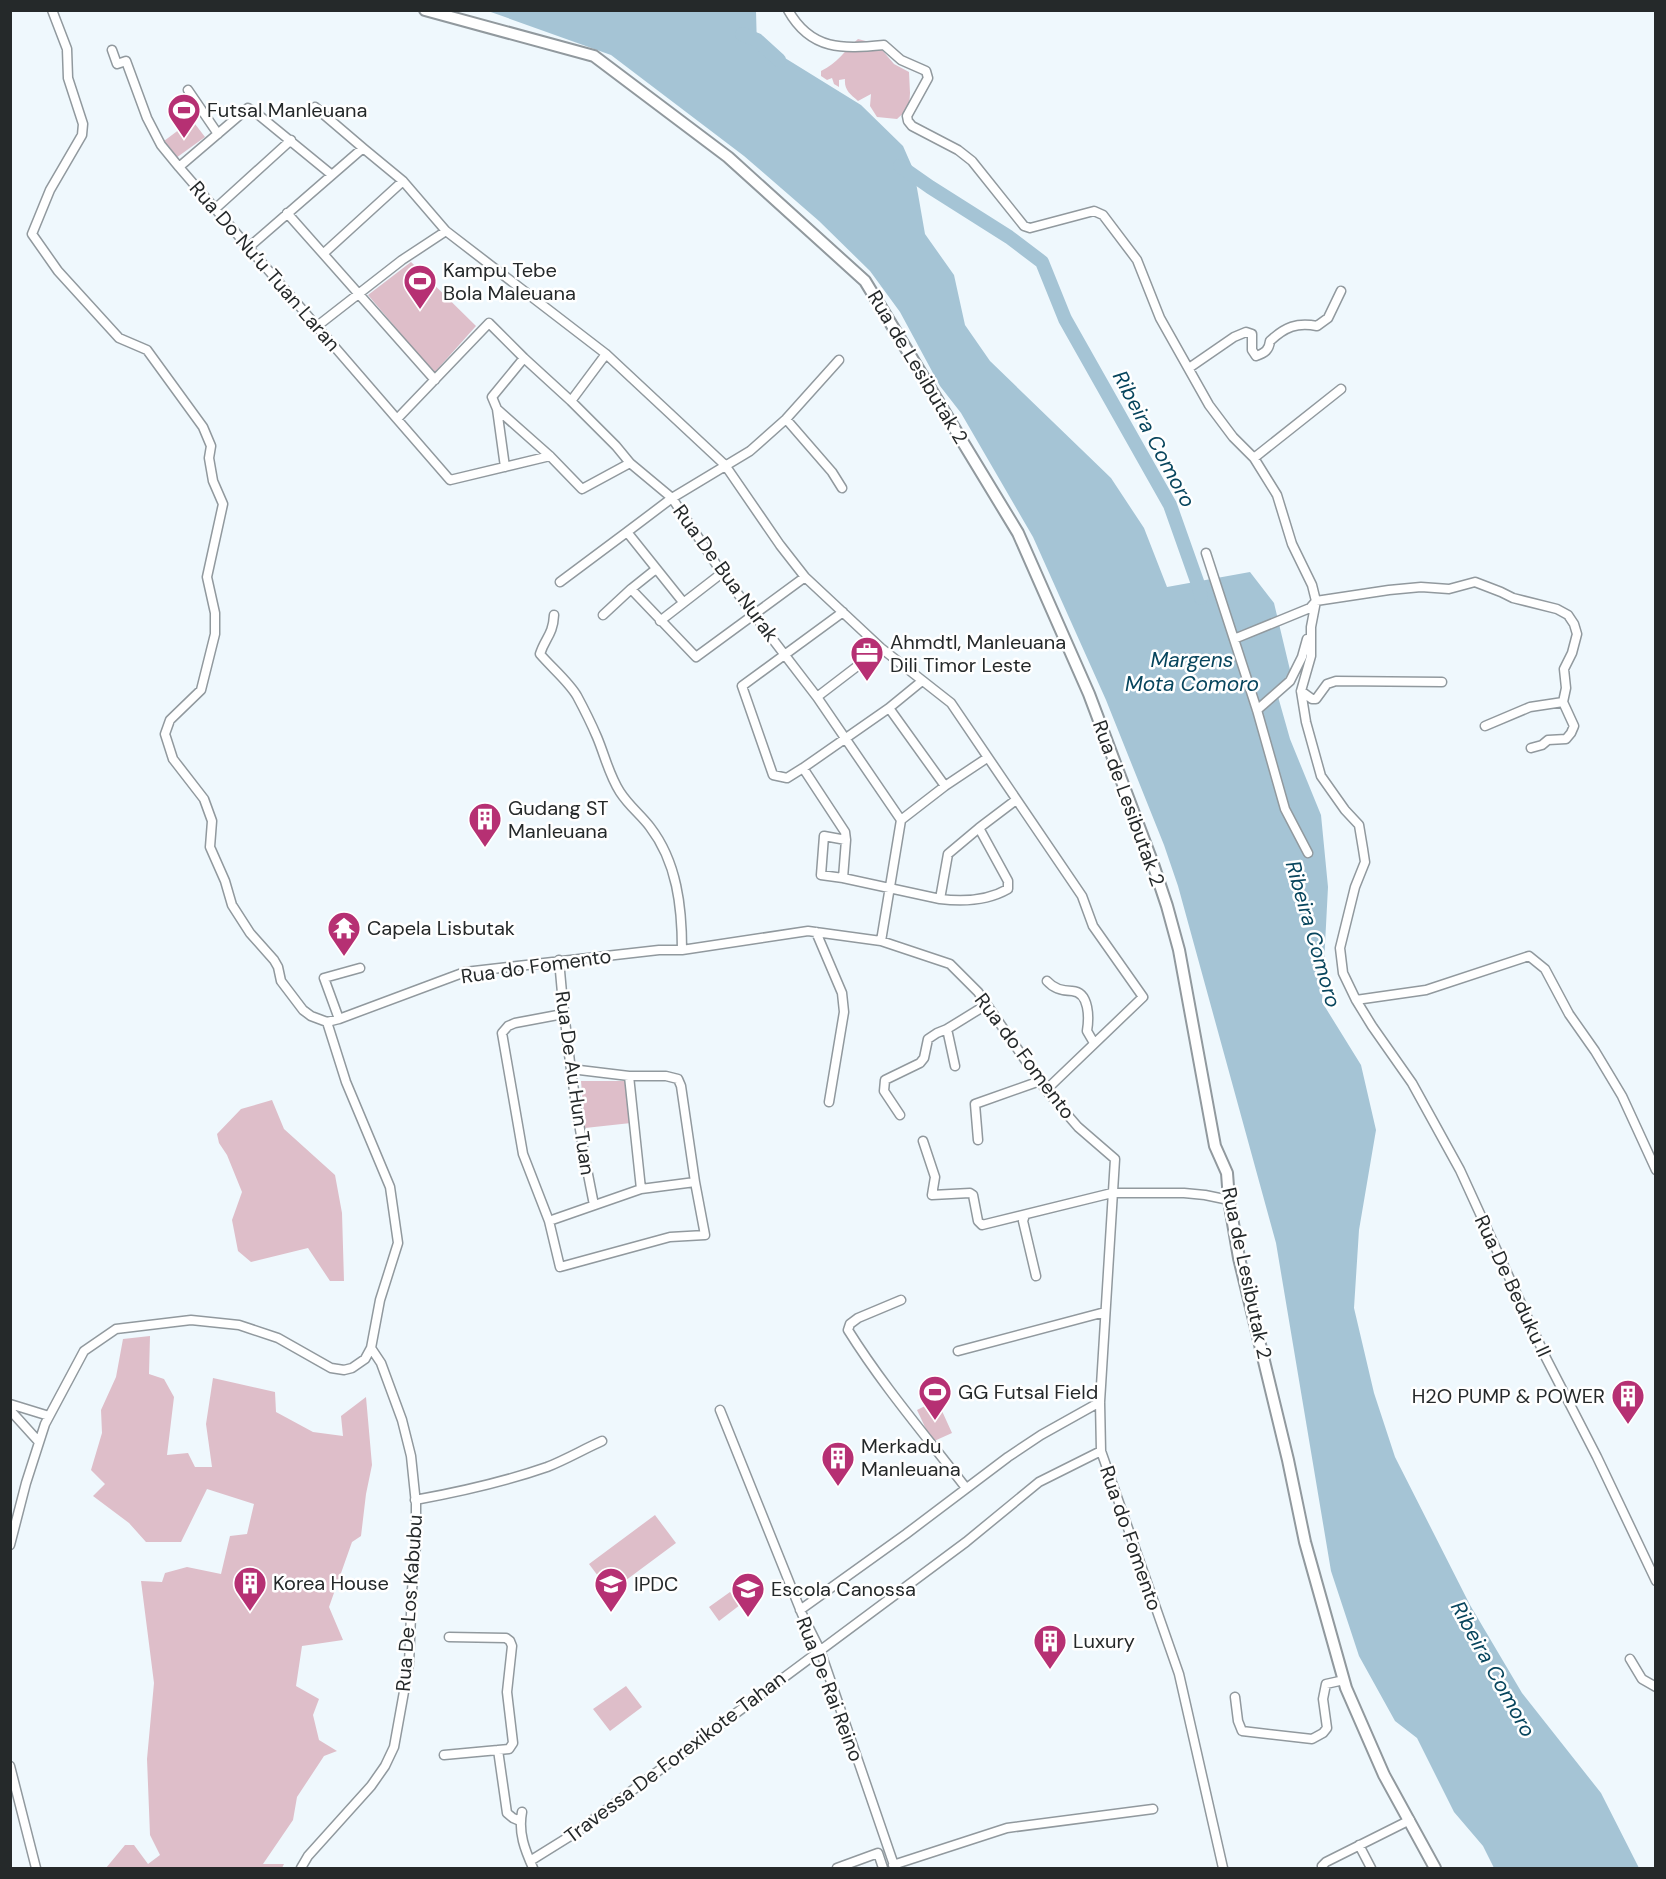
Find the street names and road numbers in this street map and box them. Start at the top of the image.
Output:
street label: Rua Do Nu’u Tuan Laran [184,175,346,357]
street label: Rua de Lesibutak 2 [862,285,974,449]
street label: Rua De Bua Nurak [667,499,785,647]
street label: Rua de Lesibutak 2 [1087,716,1171,890]
street label: Rua do Fomento [459,943,613,989]
street label: Rua do Fomento [969,988,1081,1124]
street label: Rua De Au Hun Tuan [549,989,601,1177]
street label: Rua de Lesibutak 2 [1216,1185,1278,1361]
street label: Rua De Beduku II [1469,1211,1557,1361]
street label: Rua do Fomento [1094,1462,1168,1614]
street label: Rua De Los Kabubu [390,1514,428,1692]
street label: Rua De Rai Reino [790,1613,870,1765]
street label: Travessa De Forexikote Tahan [559,1665,791,1849]

